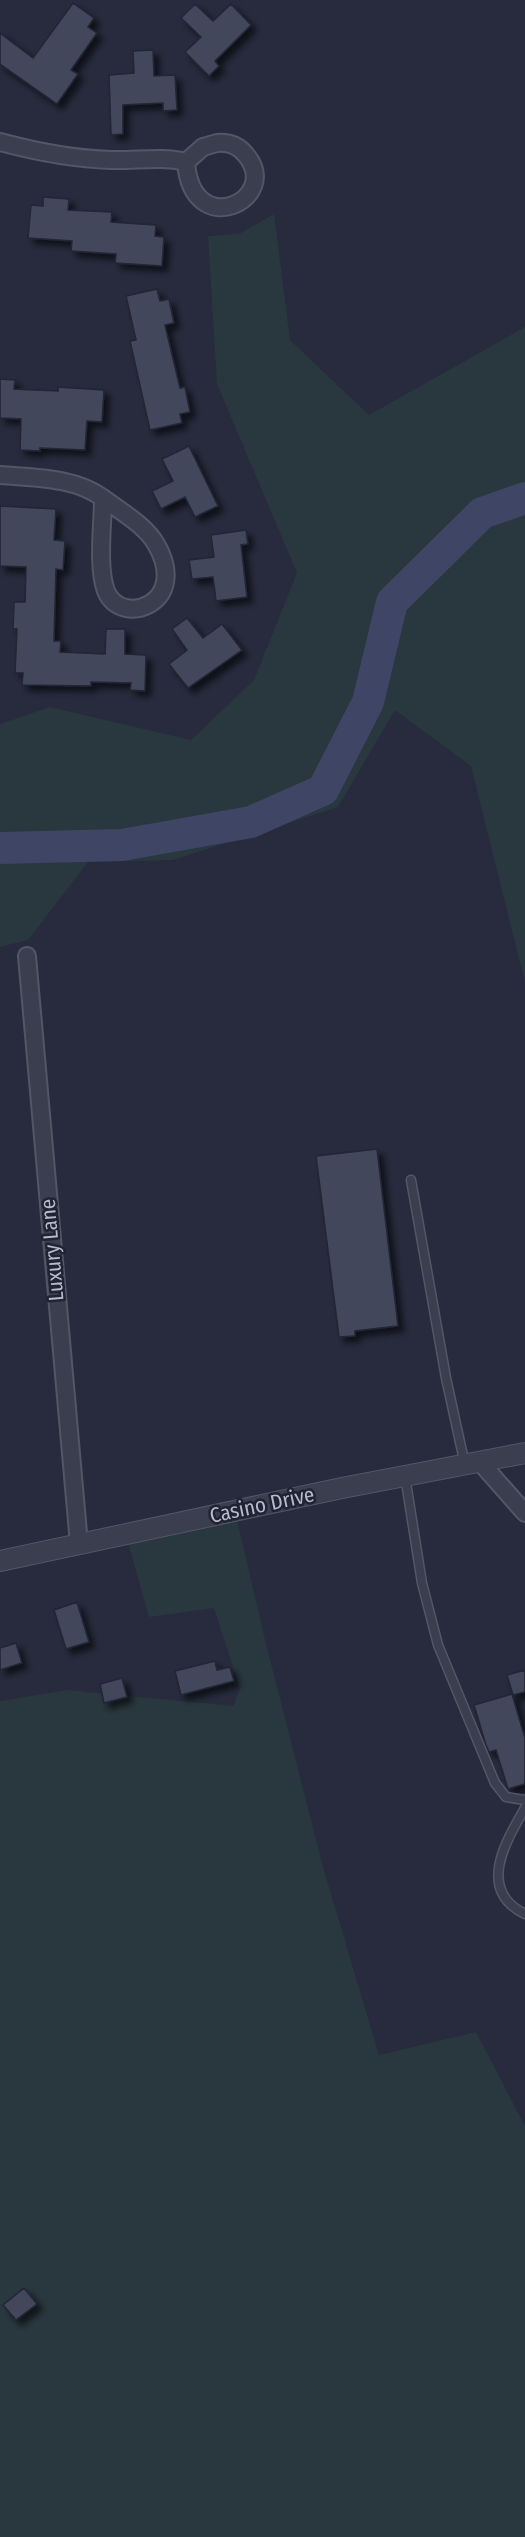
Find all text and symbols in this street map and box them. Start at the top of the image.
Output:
street label: Luxury Lane [35,1198,69,1302]
street label: Casino Drive [207,1481,317,1529]

